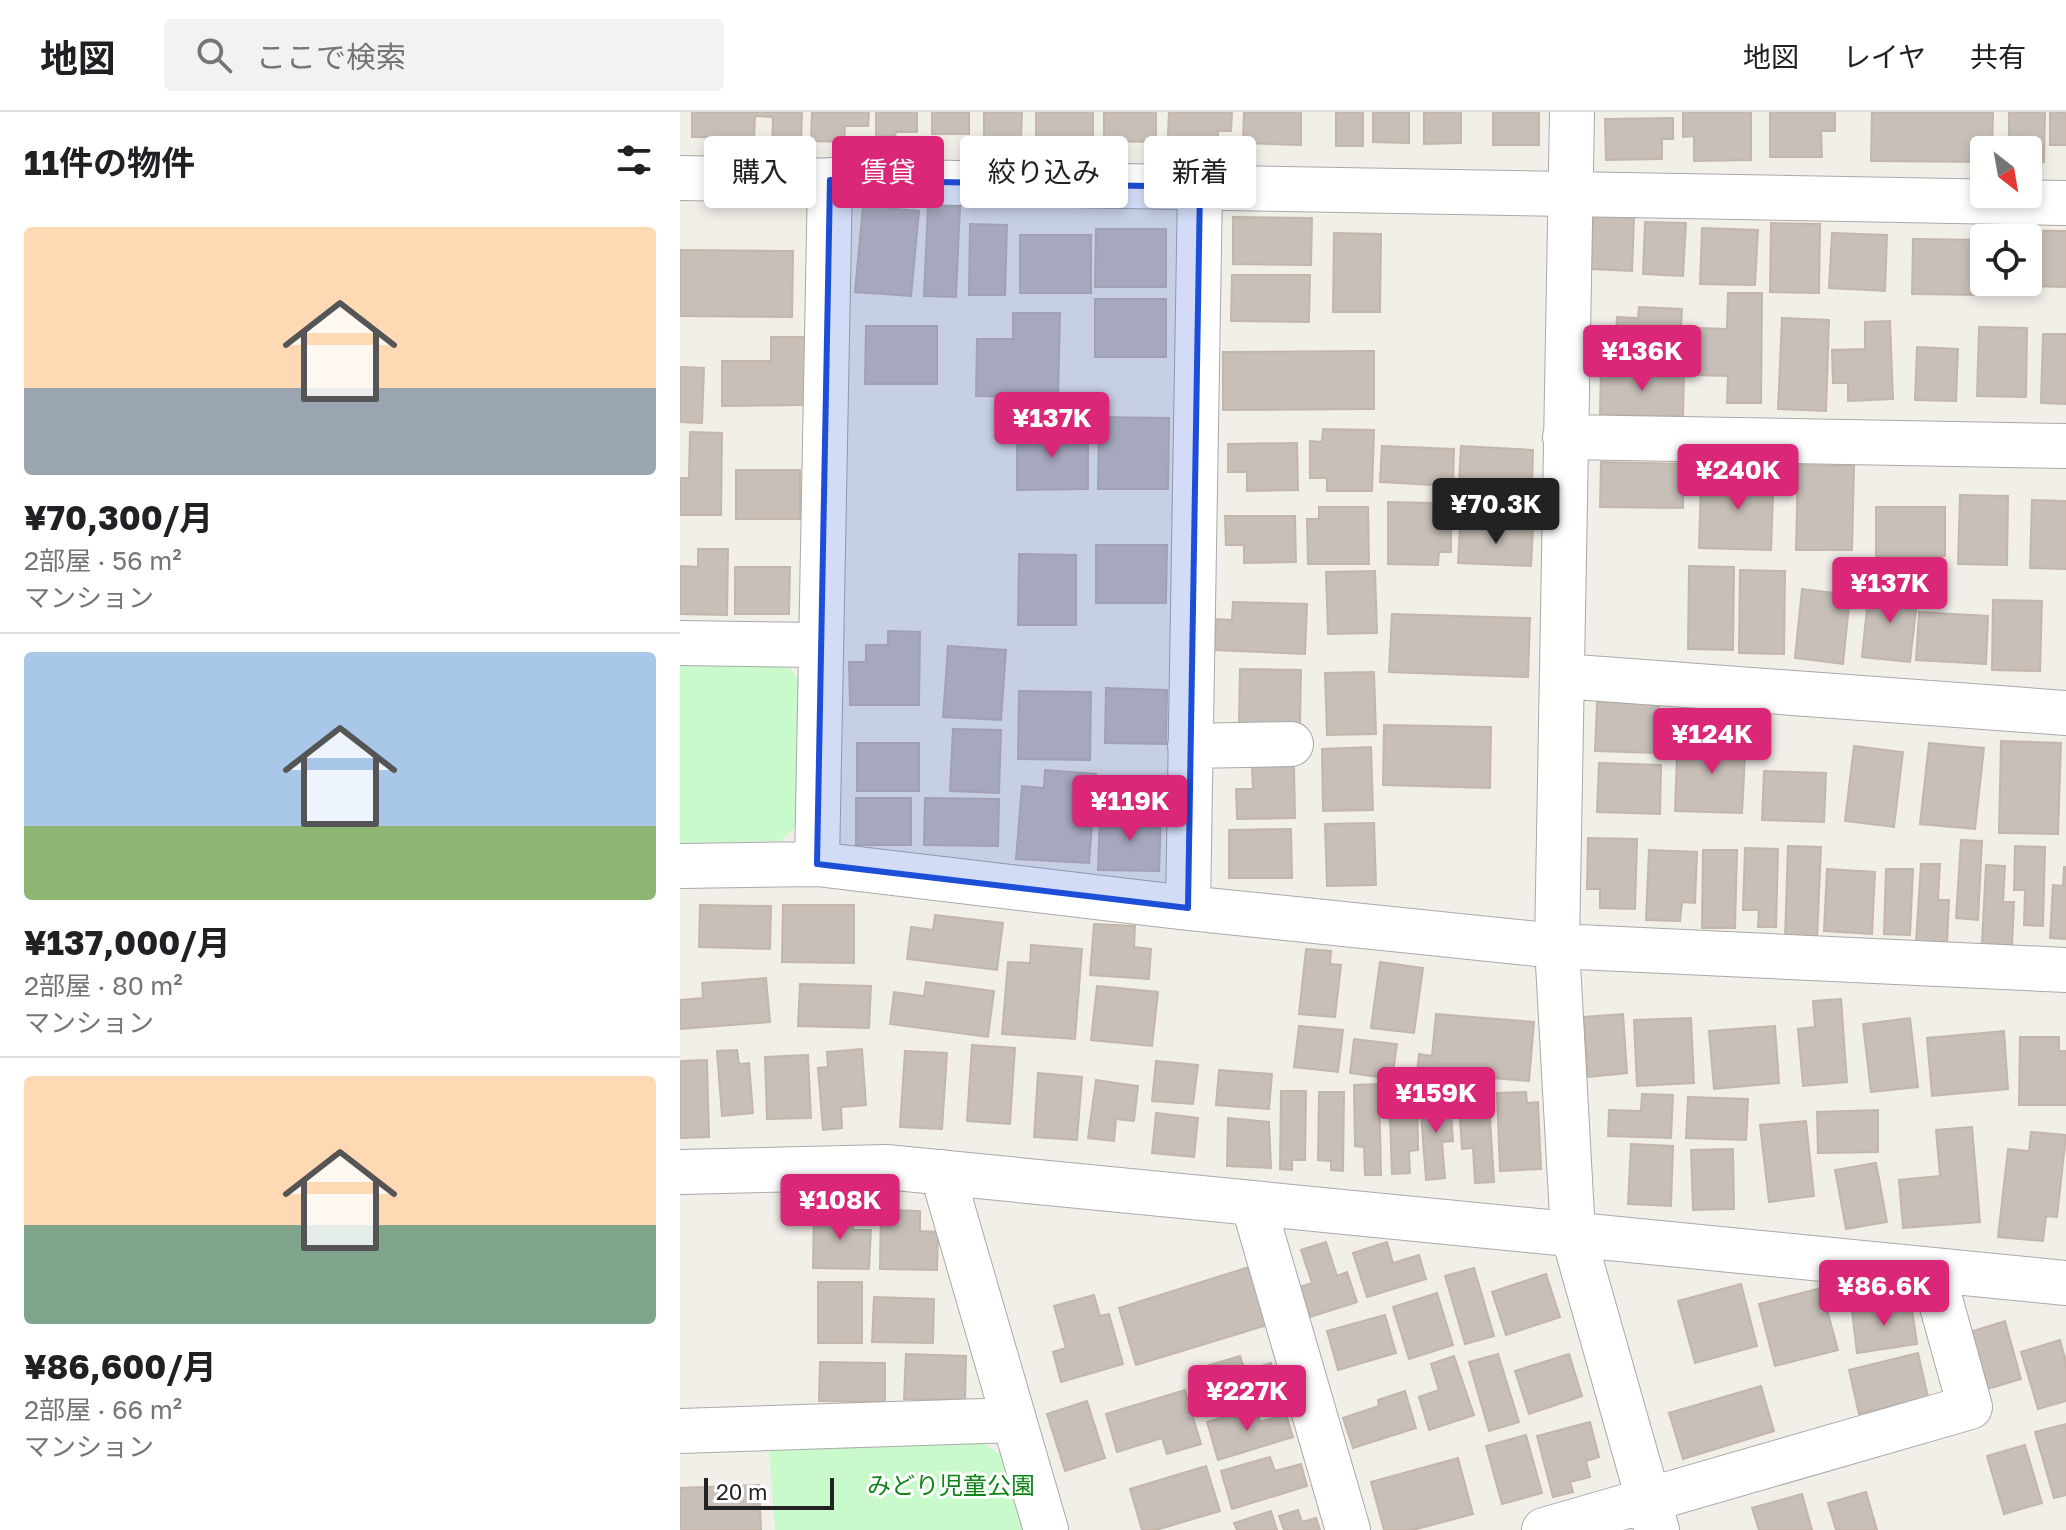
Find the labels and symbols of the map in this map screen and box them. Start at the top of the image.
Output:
north arrow [1970,136,2042,208]
pin: ¥136K [1586,325,1698,393]
pin: ¥137K [996,392,1108,460]
pin: ¥240K [1682,444,1794,512]
pin: ¥70.3K [1431,478,1561,546]
pin: ¥137K [1834,557,1946,625]
pin: ¥124K [1656,708,1768,776]
pin: ¥119K [1074,775,1186,843]
pin: ¥159K [1380,1067,1492,1135]
pin: ¥108K [784,1174,896,1242]
pin: ¥86.6K [1819,1260,1949,1328]
pin: ¥227K [1191,1365,1303,1433]
park label: みどり児童公園 [867,1470,1035,1499]
scale bar [704,1474,834,1510]

